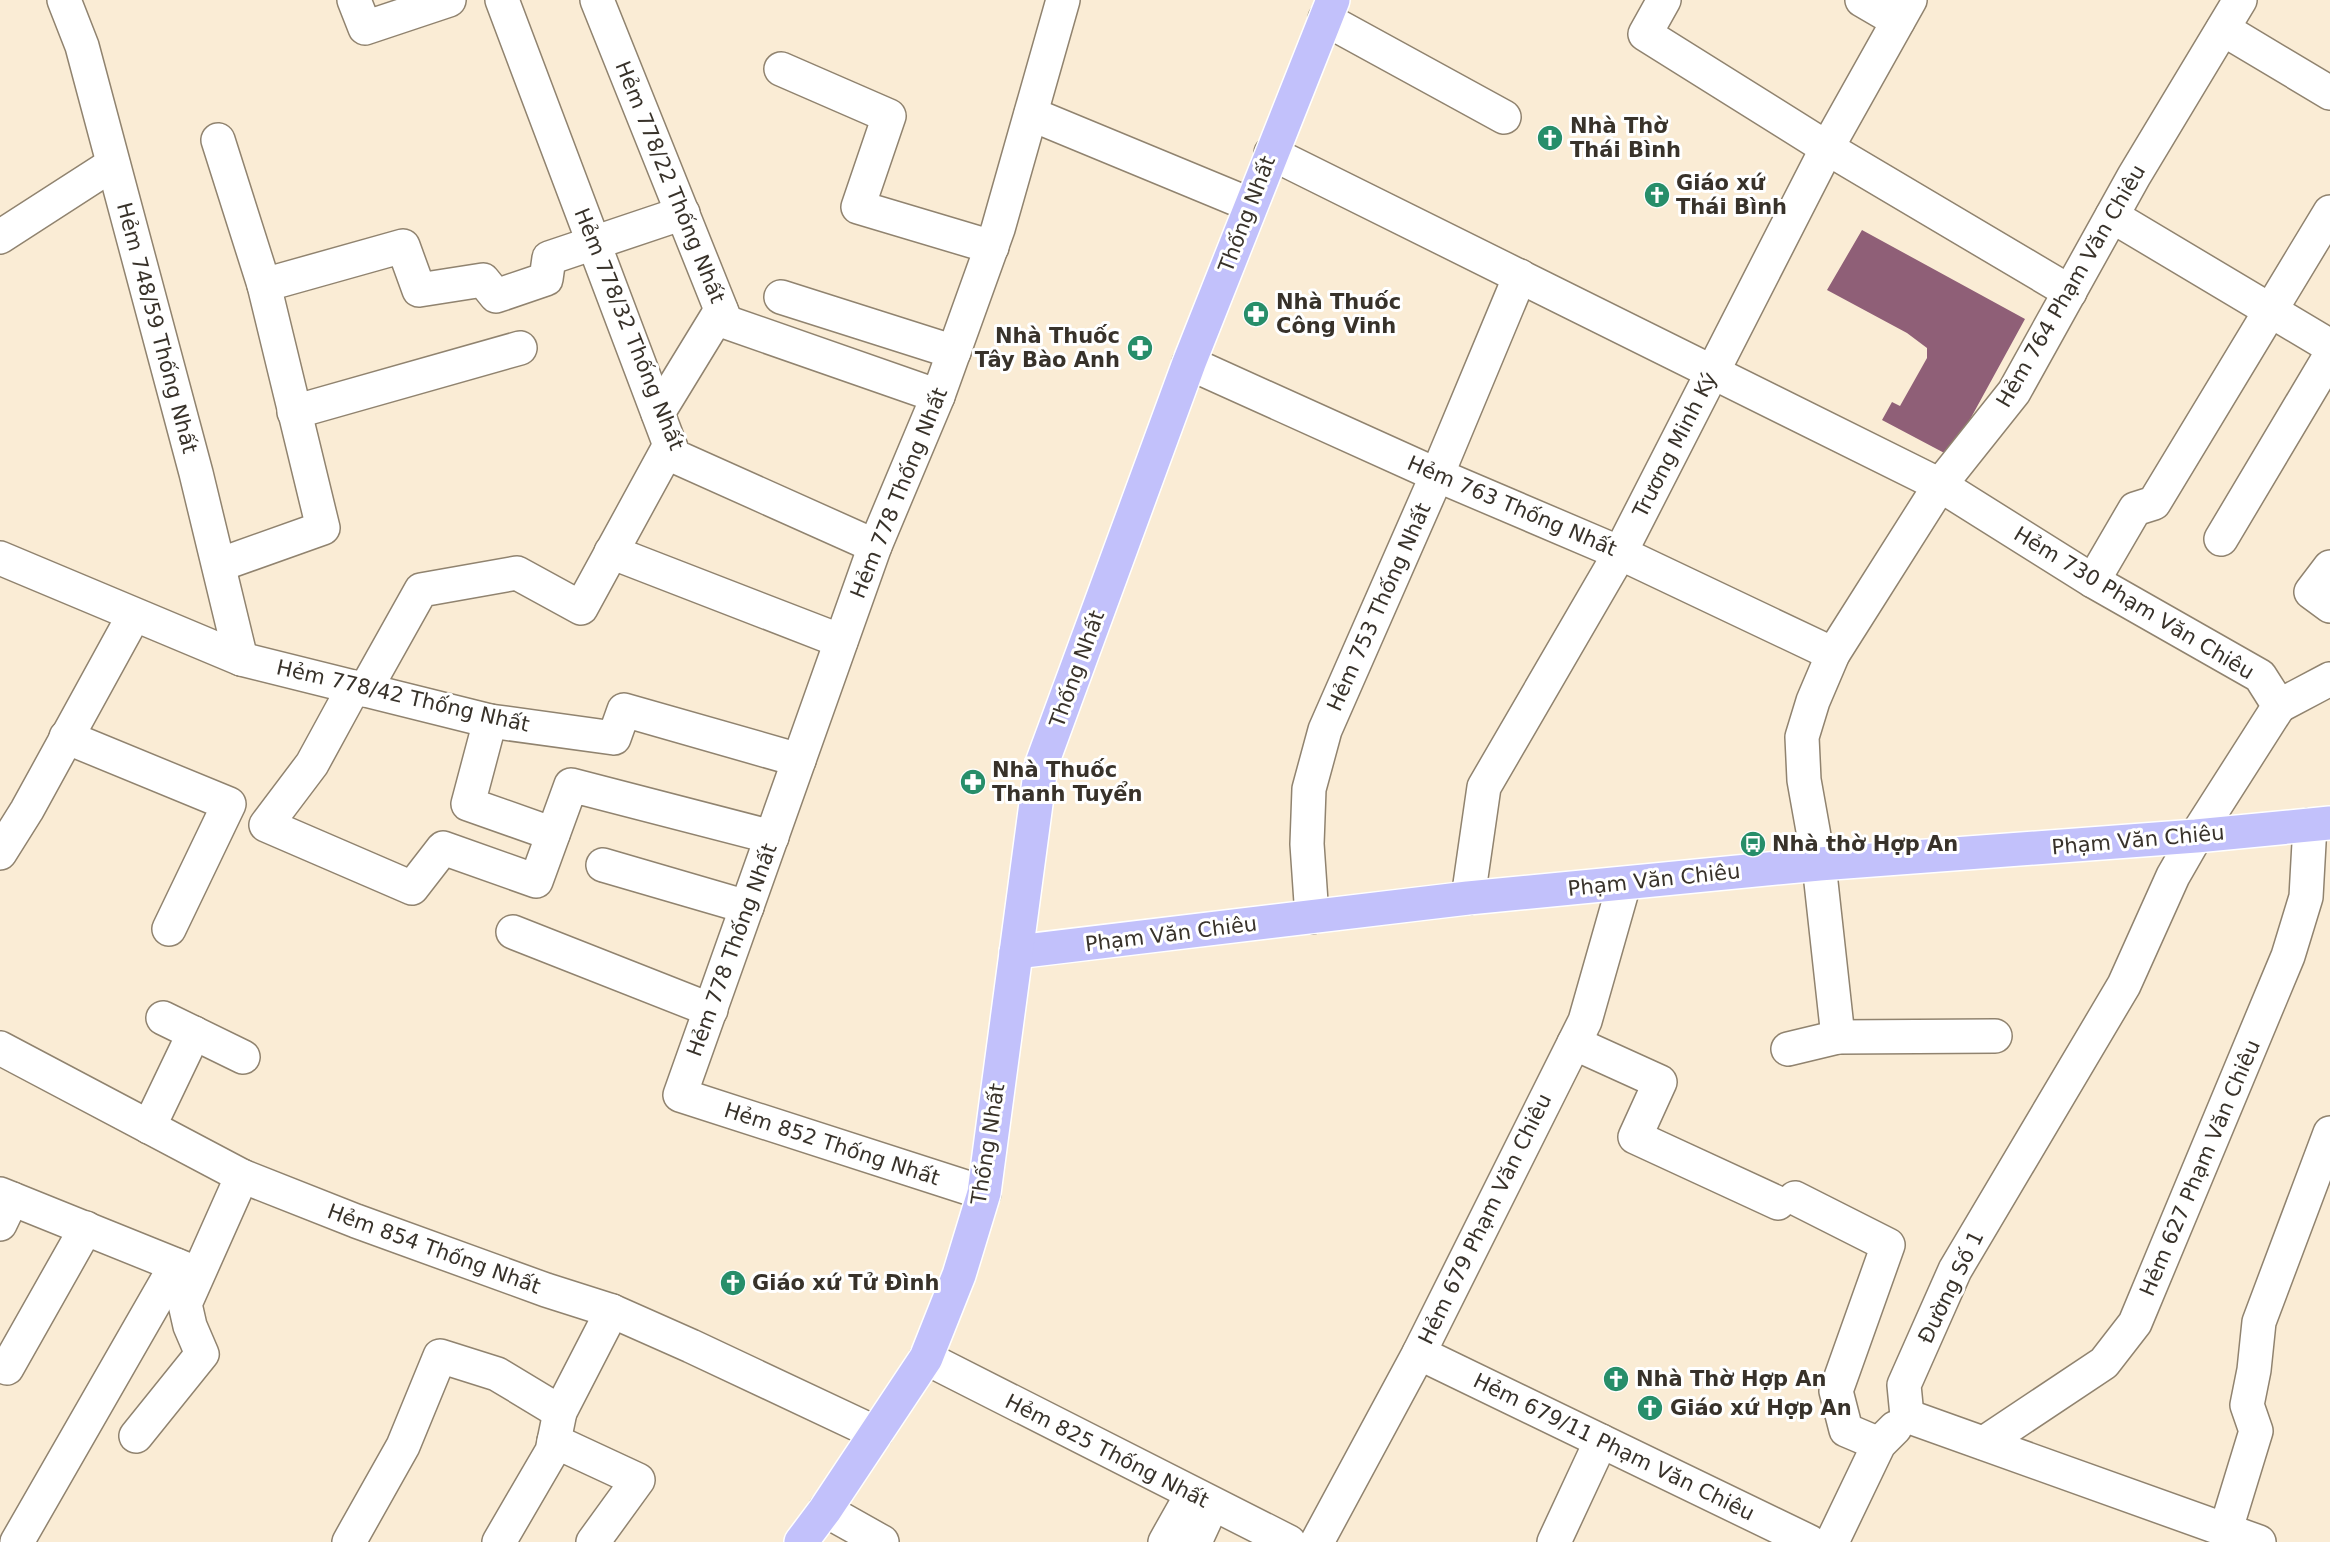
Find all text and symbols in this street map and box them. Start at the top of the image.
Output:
street label: Hẻm 778/22 Thống Nhất [610,58,730,306]
place label: Nhà Thờ Thái Bình [1570,114,1681,162]
church icon: Nhà Thờ Thái Bình [1535,123,1565,153]
street label: Thống Nhất [1214,153,1280,276]
street label: Hẻm 764 Phạm Văn Chiêu [1992,161,2150,411]
place label: Giáo xứ Thái Bình [1676,171,1787,219]
church icon: Giáo xứ Thái Bình [1642,180,1672,210]
street label: Hẻm 748/59 Thống Nhất [112,200,202,456]
street label: Hẻm 778/32 Thống Nhất [569,205,689,453]
place label: Nhà Thuốc Công Vinh [1276,290,1401,338]
pharmacy icon: Nhà Thuốc Công Vinh [1241,299,1271,329]
place label: Nhà Thuốc Tây Bào Anh [975,324,1120,372]
pharmacy icon: Nhà Thuốc Tây Bào Anh [1125,333,1155,363]
street label: Trương Minh Ký [1628,368,1722,523]
street label: Hẻm 778 Thống Nhất [846,384,952,602]
street label: Hẻm 763 Thống Nhất [1404,451,1620,561]
street label: Hẻm 753 Thống Nhất [1322,499,1436,715]
street label: Hẻm 730 Phạm Văn Chiêu [2010,522,2258,684]
street label: Thống Nhất [1044,607,1109,732]
street label: Hẻm 778/42 Thống Nhất [274,655,532,737]
place label: Nhà Thuốc Thanh Tuyển [992,758,1143,806]
pharmacy icon: Nhà Thuốc Thanh Tuyển [958,767,988,797]
street label: Phạm Văn Chiêu [2051,820,2225,860]
bus stop icon: Nhà thờ Hợp An [1738,829,1768,859]
place label: Nhà thờ Hợp An [1772,832,1958,856]
street label: Hẻm 778 Thống Nhất [682,840,782,1060]
street label: Phạm Văn Chiêu [1567,859,1741,901]
street label: Phạm Văn Chiêu [1084,912,1258,956]
street label: Hẻm 627 Phạm Văn Chiêu [2135,1036,2265,1300]
street label: Thống Nhất [966,1082,1009,1207]
street label: Hẻm 679 Phạm Văn Chiêu [1414,1090,1556,1348]
street label: Hẻm 852 Thống Nhất [721,1098,943,1190]
street label: Hẻm 854 Thống Nhất [324,1199,544,1299]
street label: Đường Số 1 [1913,1227,1989,1347]
church icon: Giáo xứ Tử Đình [718,1268,748,1298]
place label: Giáo xứ Tử Đình [752,1271,939,1295]
church icon: Nhà Thờ Hợp An [1601,1364,1631,1394]
place label: Nhà Thờ Hợp An [1636,1367,1827,1391]
street label: Hẻm 679/11 Phạm Văn Chiêu [1470,1368,1758,1526]
street label: Hẻm 825 Thống Nhất [1001,1389,1213,1513]
church icon: Giáo xứ Hợp An [1635,1393,1665,1423]
place label: Giáo xứ Hợp An [1670,1396,1852,1420]

